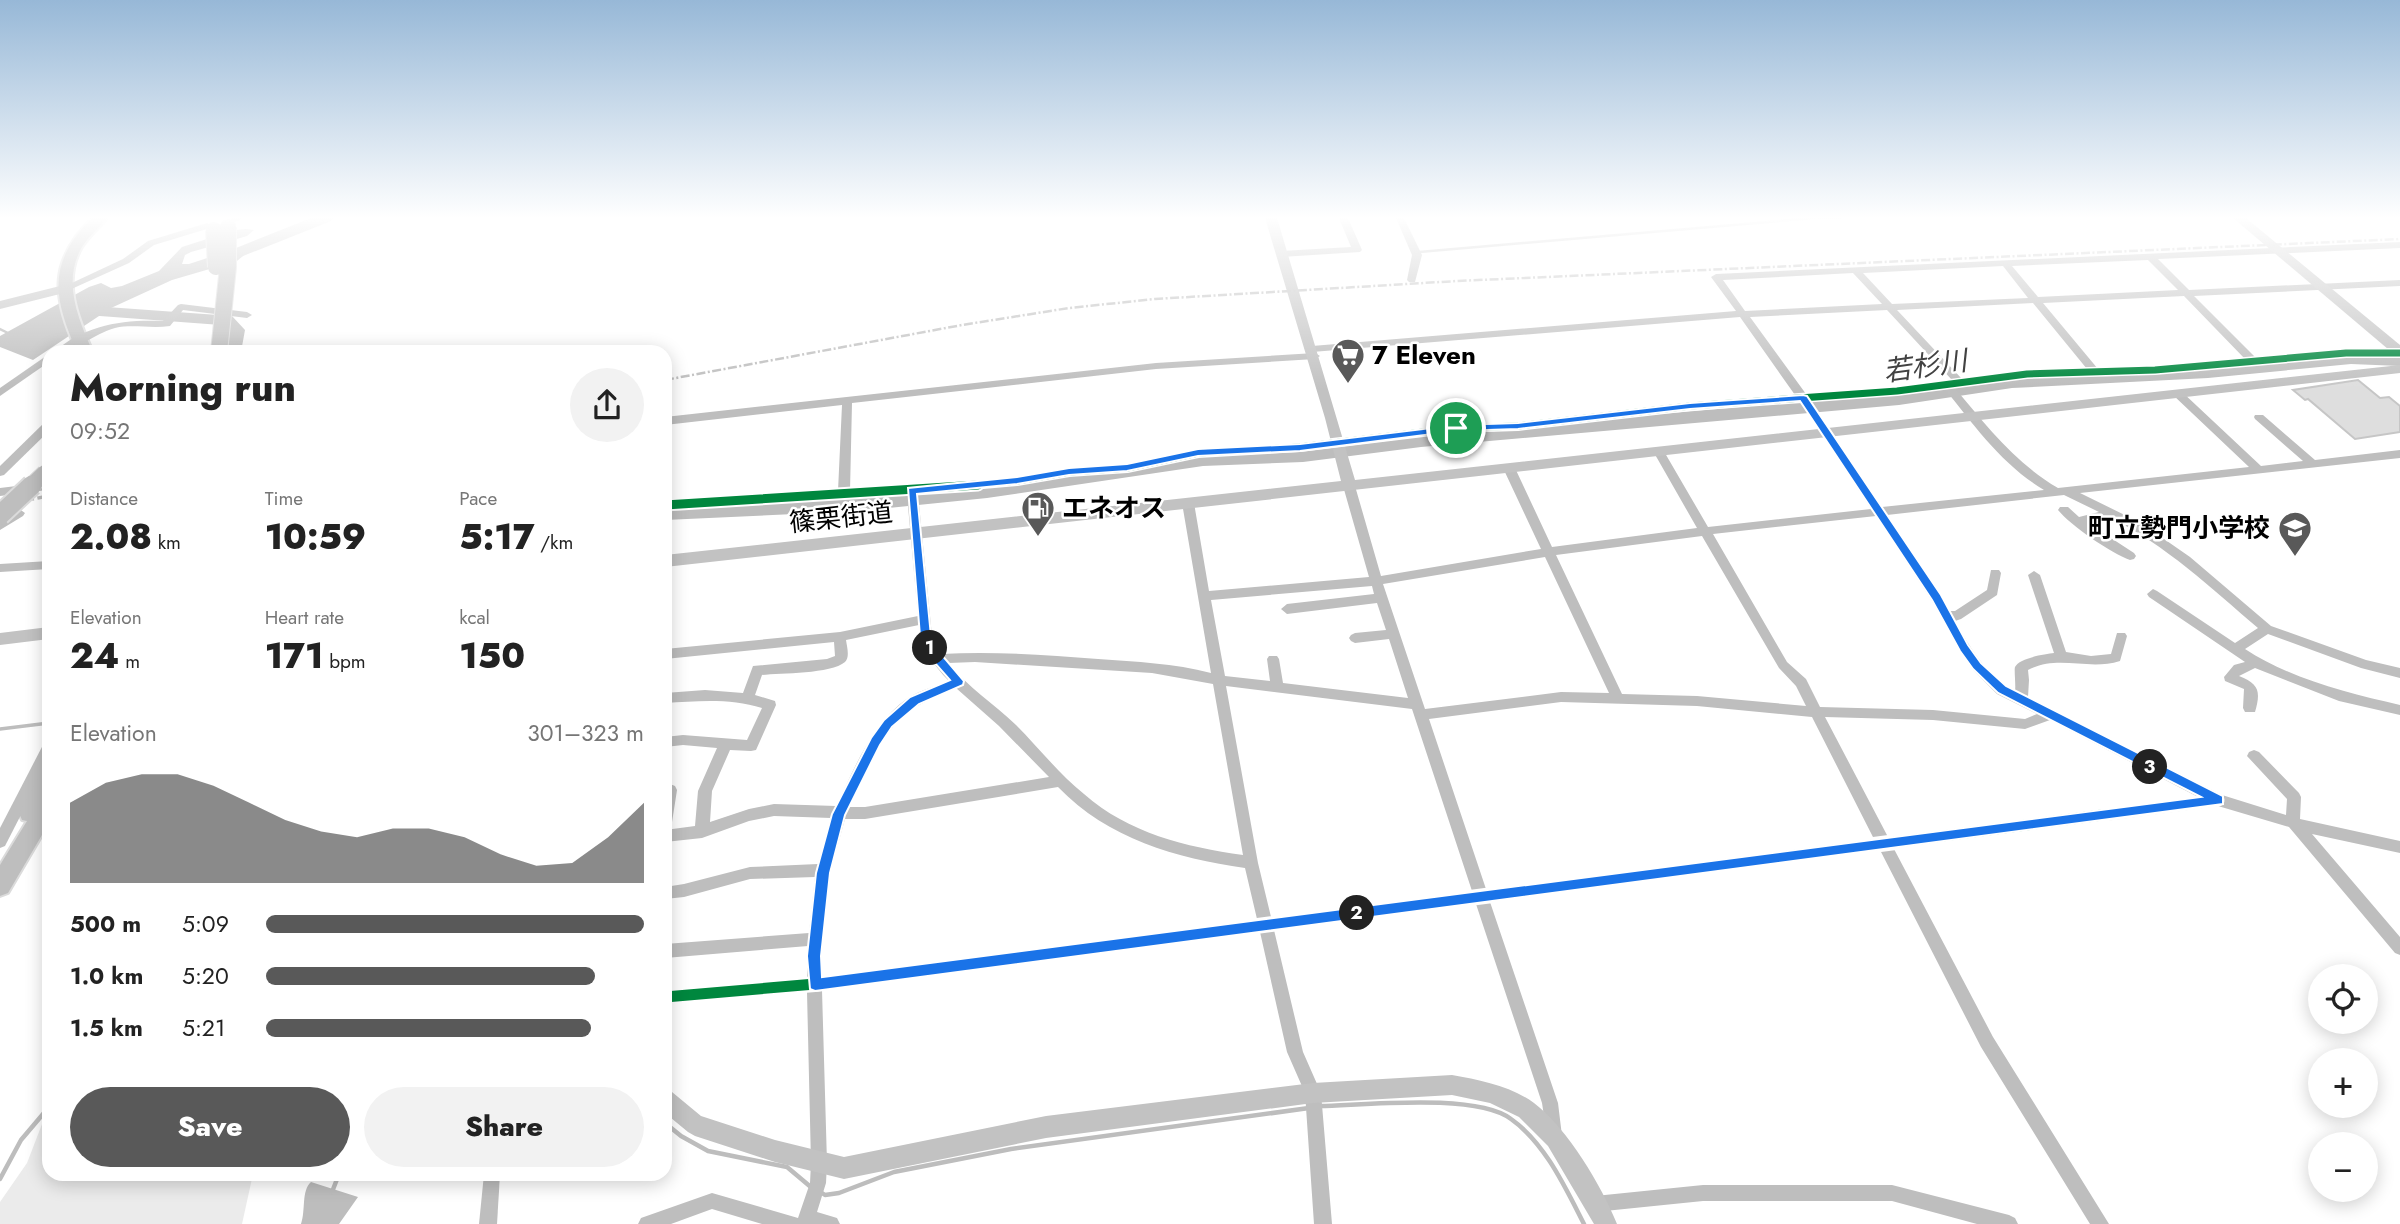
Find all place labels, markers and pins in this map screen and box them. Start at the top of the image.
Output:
supermarket icon: 7 Eleven [1329,336,1367,385]
place label: 7 Eleven [1372,336,1476,374]
pin [1426,398,1486,458]
fuel station icon: エネオス [1019,489,1057,538]
place label: エネオス [1062,489,1166,527]
place label: 町立勢門小学校 [2088,509,2270,547]
school or university icon: 町立勢門小学校 [2276,509,2314,558]
pin: 1 [912,630,948,666]
pin: 3 [2132,750,2168,784]
pin: 2 [1340,895,1374,930]

